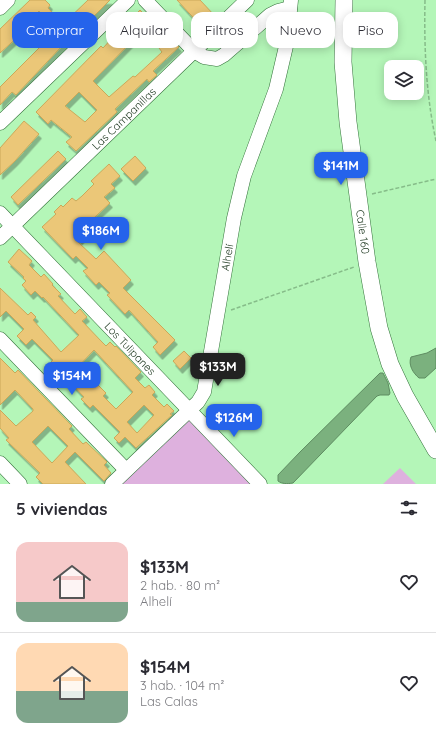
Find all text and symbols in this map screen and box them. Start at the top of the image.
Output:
chip: Comprar [12,12,98,48]
chip: Alquilar [106,12,183,48]
chip: Filtros [191,12,258,48]
chip: Nuevo [266,12,335,48]
chip: Piso [343,12,398,48]
map controls [384,60,424,100]
button: layers [384,60,424,100]
street label: Las Campanillas [89,85,159,153]
pin: $141M [313,152,369,186]
text: $141M [323,157,359,173]
street label: Calle 160 [353,209,373,255]
pin: $186M [73,217,129,251]
text: $186M [82,222,120,238]
street label: Alhelí [218,242,236,272]
street label: Los Tulipanes [101,319,159,378]
pin: $133M [190,353,246,387]
text: $133M [199,358,237,374]
pin: $154M [44,362,100,396]
text: $154M [53,367,91,383]
pin: $126M [206,404,262,438]
text: $126M [215,409,253,425]
icon: filters [398,497,420,519]
text: 5 viviendas [16,498,107,519]
text: $133M [140,556,189,577]
icon: home [48,558,96,606]
icon: heart [398,571,420,593]
text: 2 hab. · 80 m² [140,577,220,593]
text: Alhelí [140,593,172,609]
text: $154M [140,656,190,677]
icon: home [48,659,96,707]
icon: heart [398,672,420,694]
text: 3 hab. · 104 m² [140,677,224,693]
text: Las Calas [140,693,198,709]

